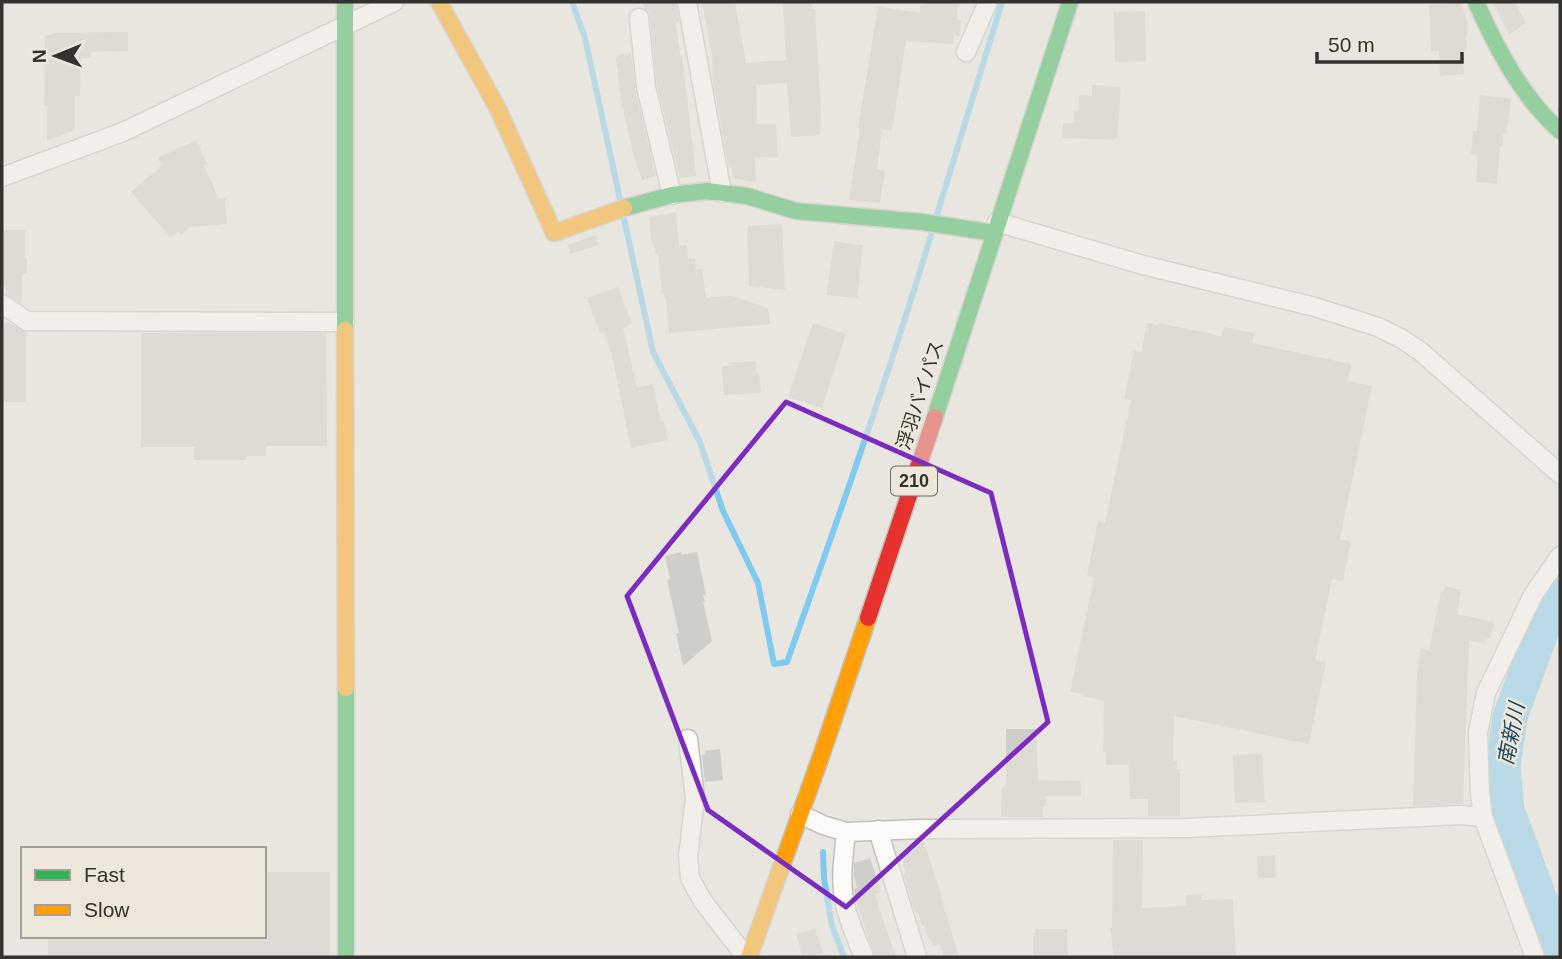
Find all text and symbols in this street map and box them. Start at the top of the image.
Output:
north arrow [21,21,91,91]
scale bar [1317,21,1462,65]
text: 50 m [1328,33,1375,56]
text: N [29,49,50,63]
street label: 浮羽バイパス [892,338,948,452]
road number: 210 [891,466,937,495]
water label: 南新川 [1494,699,1529,767]
legend [21,847,266,938]
text: Fast [84,863,125,886]
text: Slow [84,898,130,921]

